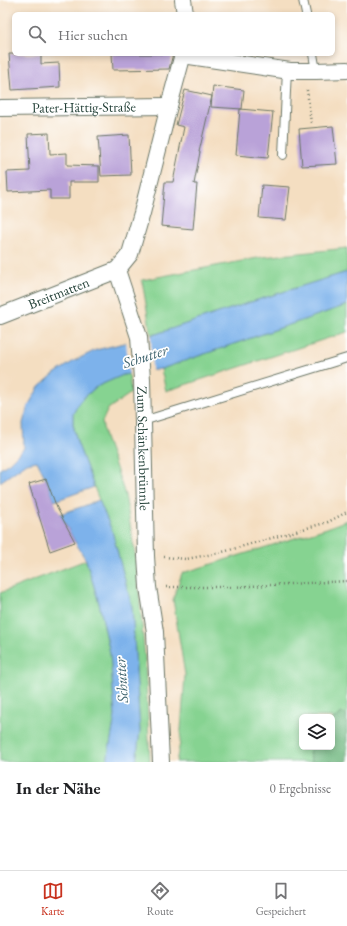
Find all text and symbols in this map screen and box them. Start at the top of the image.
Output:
search box [12,12,335,56]
icon: search [26,23,48,45]
text: Hier suchen [58,25,128,44]
street label: Pater-Hättig-Straße [32,97,137,117]
street label: Breitmatten [25,273,92,313]
water label: Schutter [119,339,171,372]
street label: Zum Schänkenbrünnle [133,386,154,511]
water label: Schutter [110,655,132,705]
map controls [299,714,335,750]
button: layers [299,714,335,750]
text: In der Nähe [16,777,101,799]
text: 0 Ergebnisse [270,780,331,797]
tab: Karte [41,880,64,918]
tab: Route [147,880,174,918]
tab: Gespeichert [256,880,306,918]

